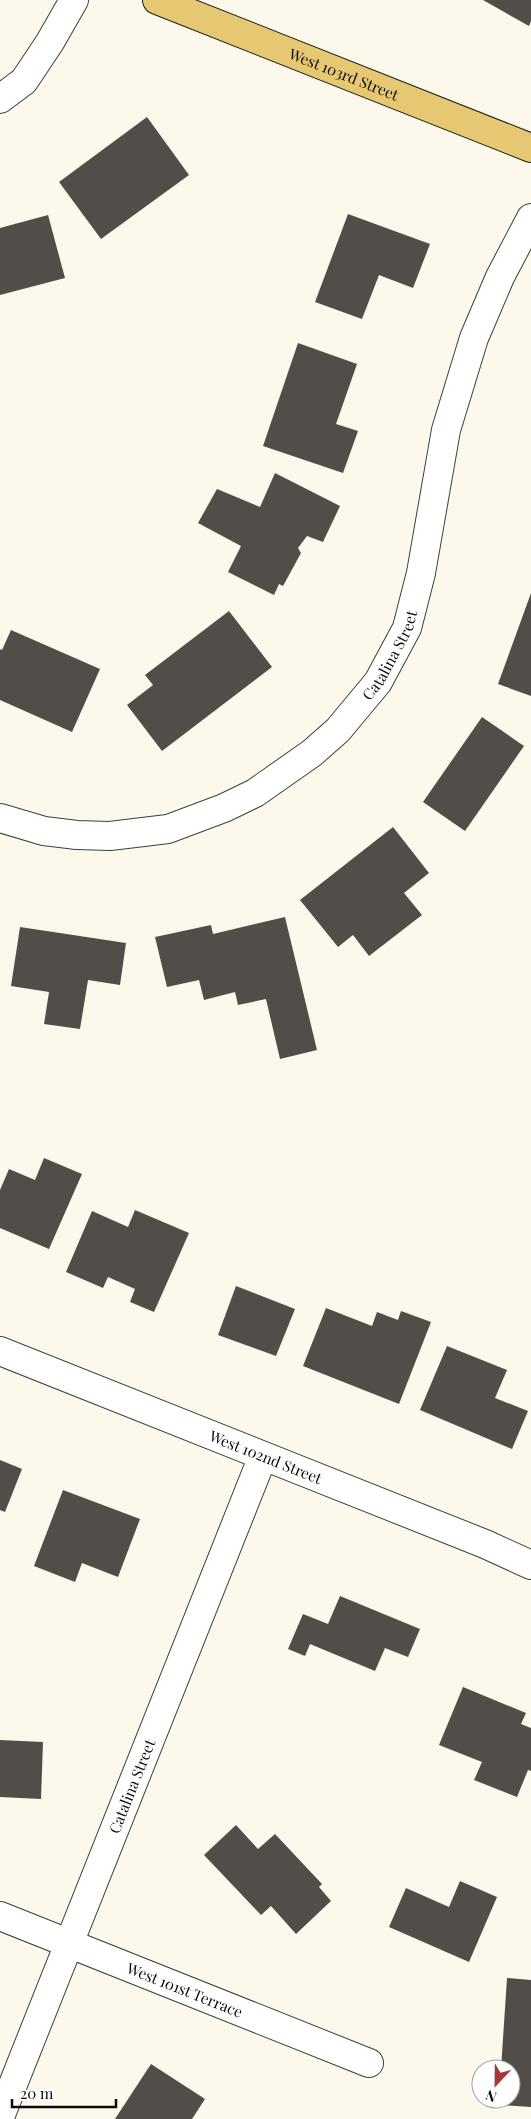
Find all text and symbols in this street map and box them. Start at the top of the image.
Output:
street label: West 103rd Street [285,43,402,105]
street label: Catalina Street [357,608,421,704]
street label: West 102nd Street [206,1425,325,1488]
street label: Catalina Street [104,1736,160,1836]
street label: West 101st Terrace [123,1957,246,2022]
north arrow [471,2059,521,2109]
scale bar [12,2076,116,2108]
text: 20 m [20,2083,54,2103]
text: N [483,2086,499,2107]

